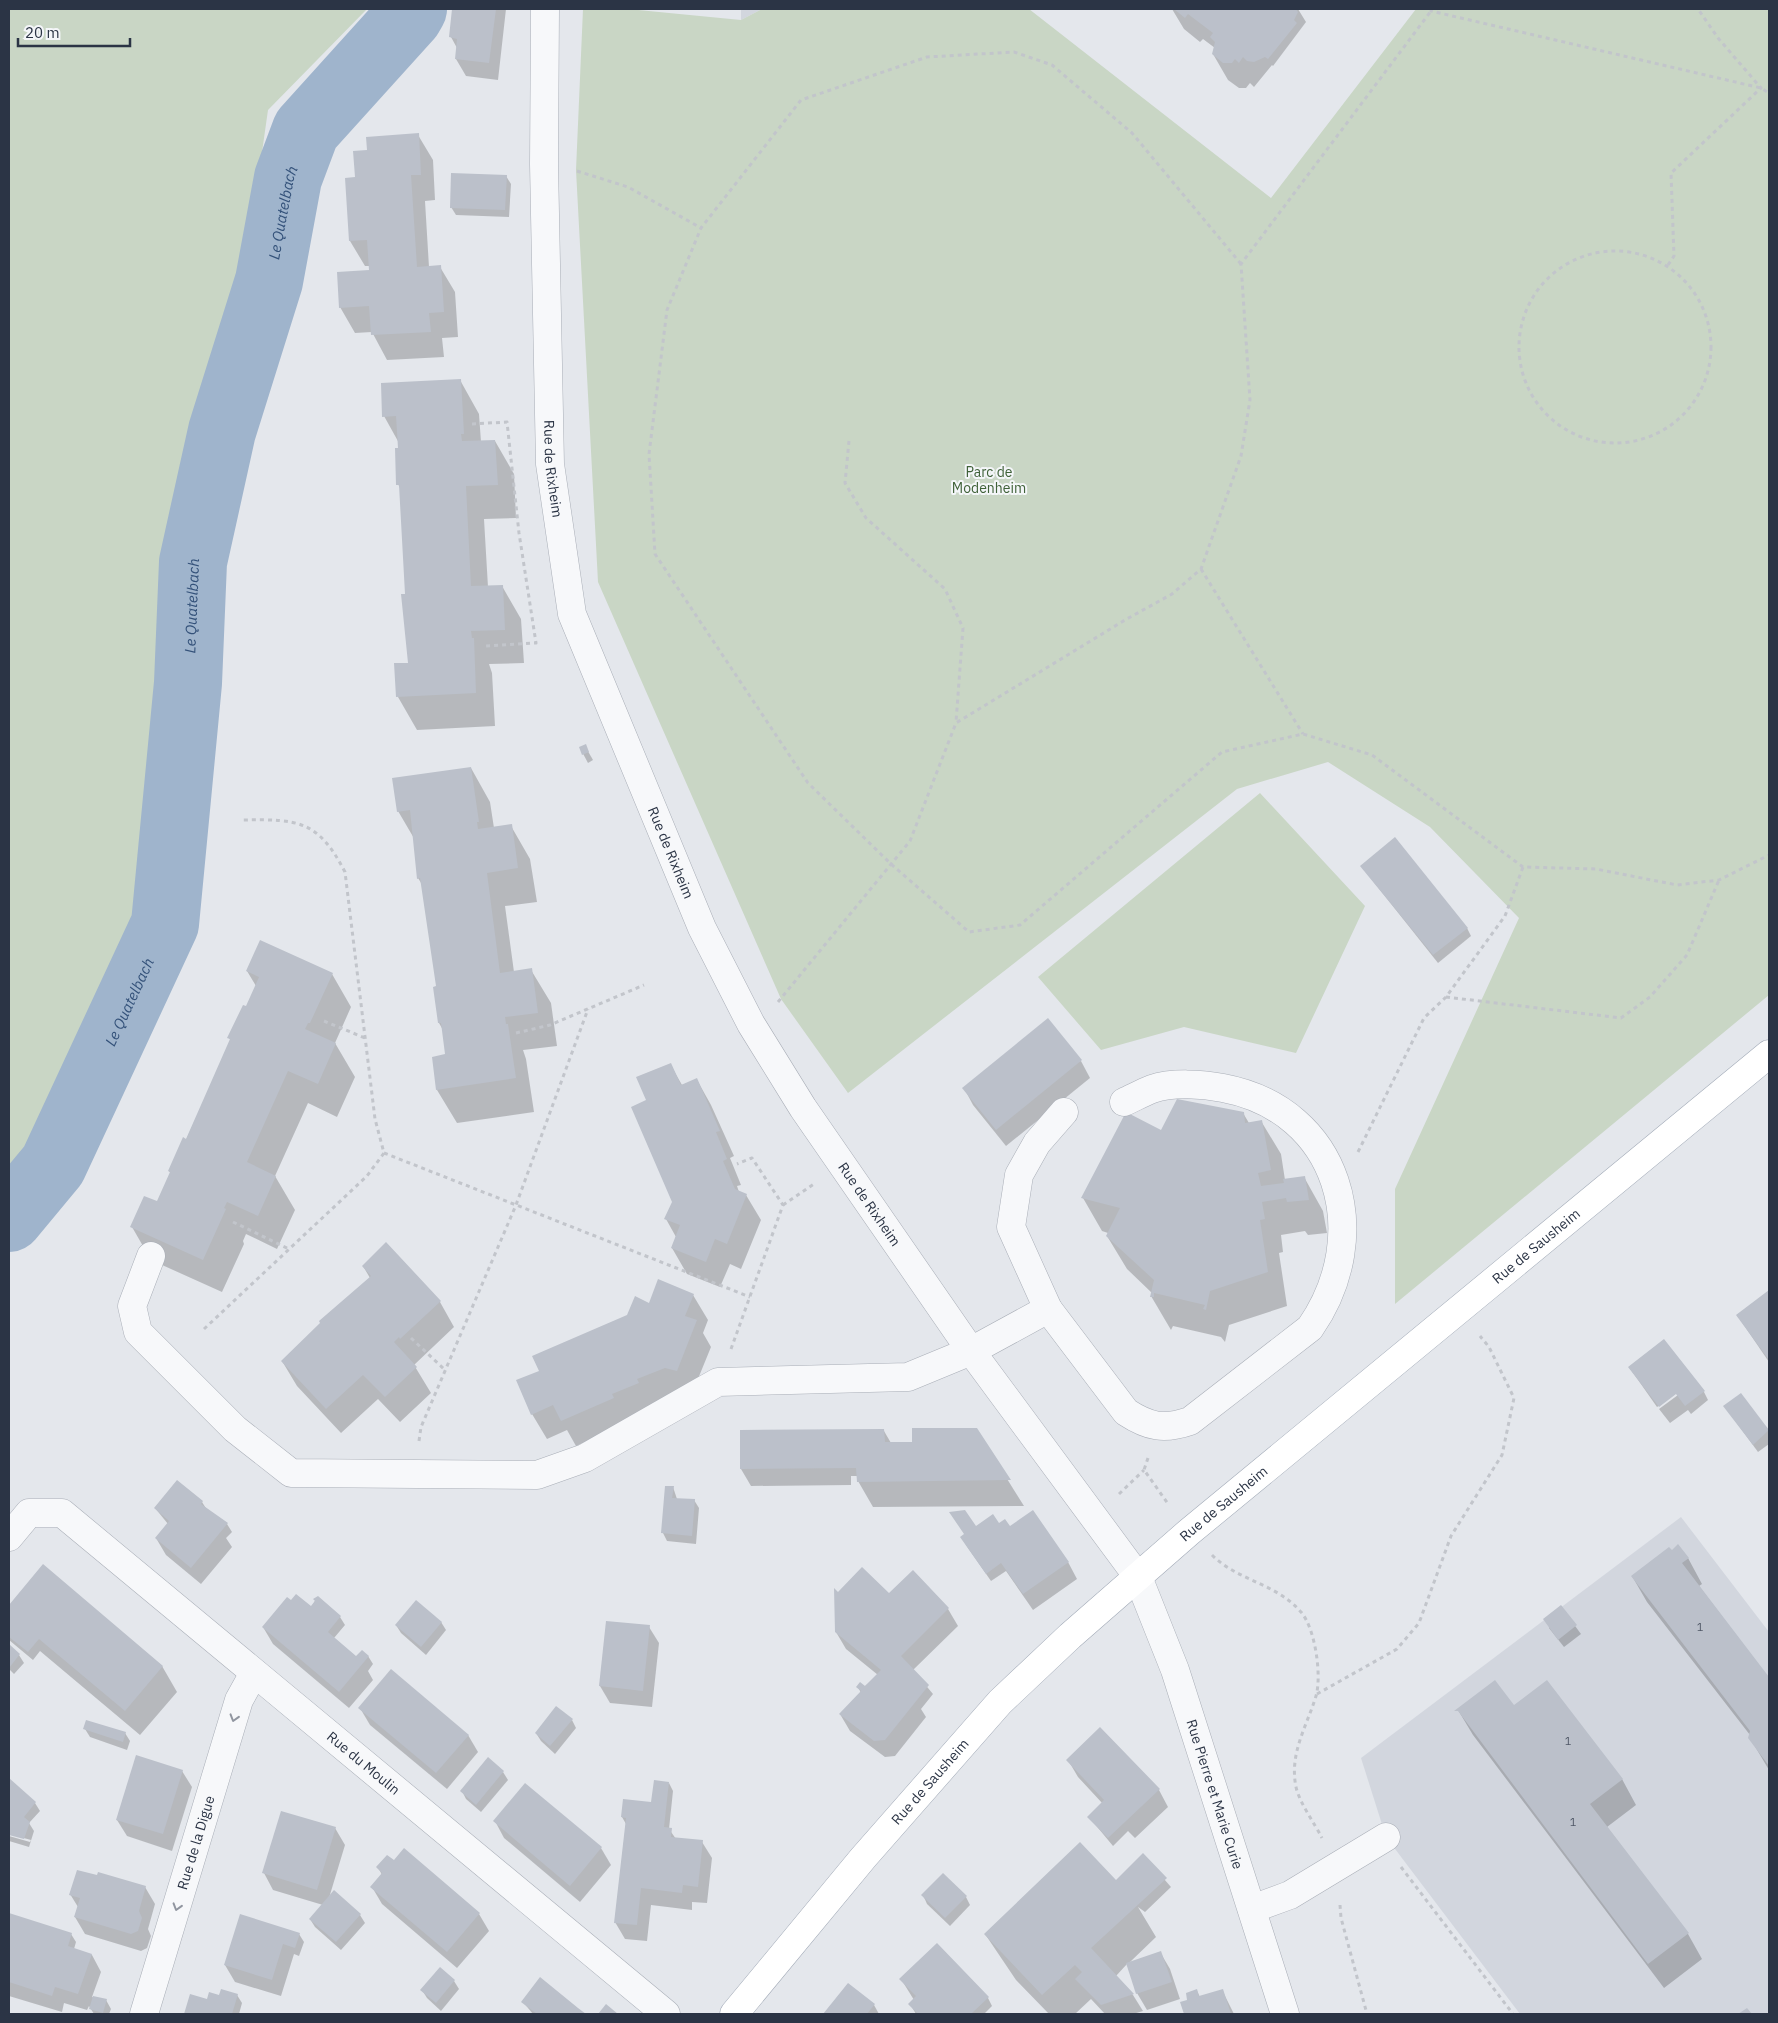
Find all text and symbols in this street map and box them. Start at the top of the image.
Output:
scale bar [18,15,130,47]
text: 20 m [25,23,60,42]
water label: Le Quatelbach [264,163,301,261]
street label: Rue de Rixheim [540,420,567,519]
park label: Parc de Modenheim [952,463,1026,497]
water label: Le Quatelbach [180,558,203,654]
street label: Rue de Rixheim [644,804,698,901]
water label: Le Quatelbach [100,955,158,1049]
street label: Rue de Rixheim [834,1159,905,1250]
street label: Rue de Sausheim [1488,1204,1584,1288]
street label: Rue de Sausheim [1176,1462,1271,1545]
house number: 1 [1697,1620,1704,1634]
one-way arrow [229,1713,239,1721]
street label: Rue Pierre et Marie Curie [1182,1717,1247,1872]
street label: Rue du Moulin [323,1728,404,1799]
house number: 1 [1565,1734,1572,1748]
street label: Rue de Sausheim [887,1735,973,1829]
street label: Rue de la Digue [173,1793,219,1892]
house number: 1 [1570,1815,1577,1829]
one-way arrow [172,1902,182,1910]

